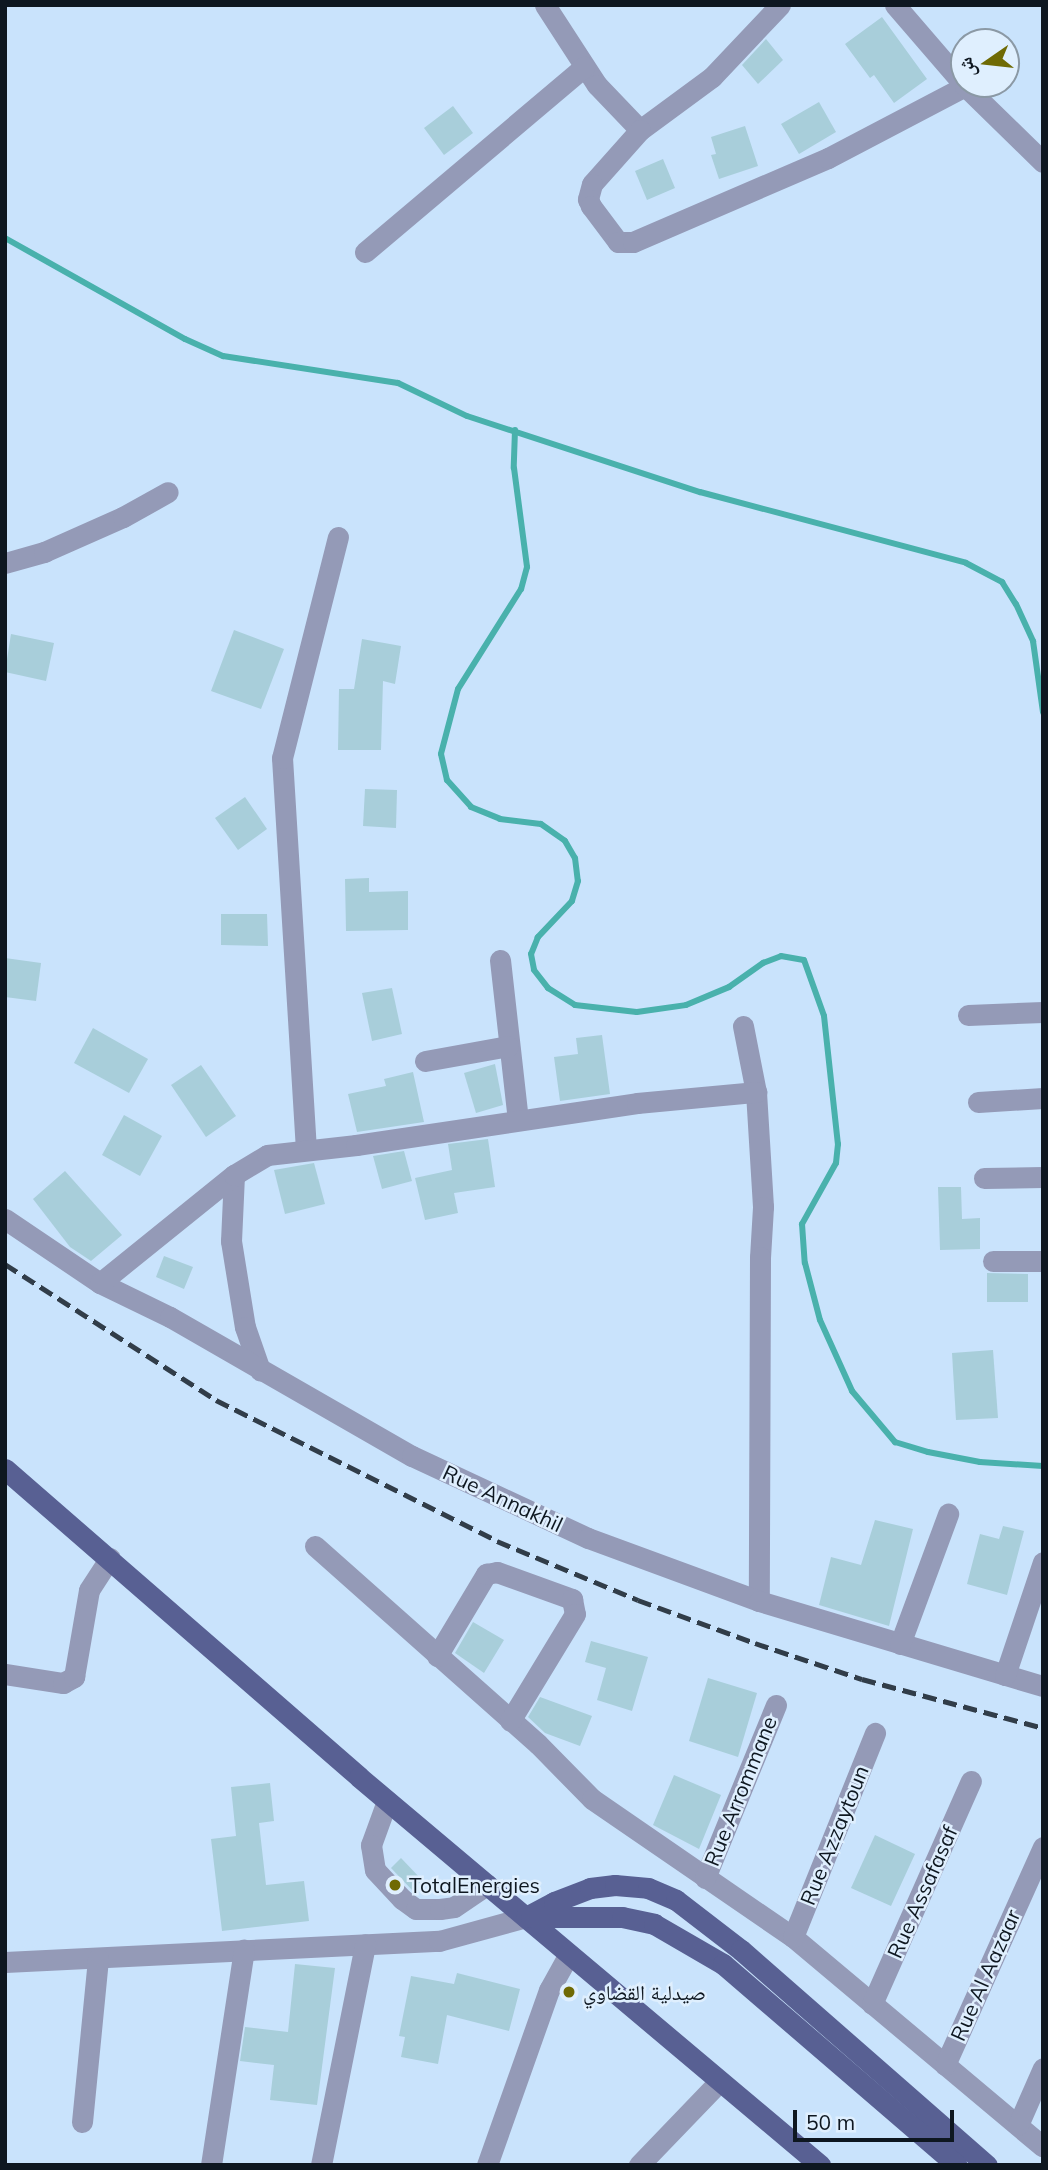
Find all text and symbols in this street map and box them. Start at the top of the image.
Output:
north arrow [950,28,1020,98]
text: ش [952,55,981,80]
street label: Rue Annakhil [439,1459,567,1537]
street label: Rue Arrommane [698,1712,782,1870]
street label: Rue Azzaytoun [795,1762,873,1908]
street label: Rue Assafasaf [882,1822,962,1962]
place label: TotalEnergies [409,1872,540,1898]
marker: TotalEnergies [387,1877,403,1893]
street label: Rue Al Aazaar [945,1905,1025,2045]
place label: صيدلية القضاوي [583,1979,706,2005]
marker: صيدلية القضاوي [561,1984,577,2000]
scale bar [796,2096,957,2140]
text: 50 m [806,2109,855,2135]

